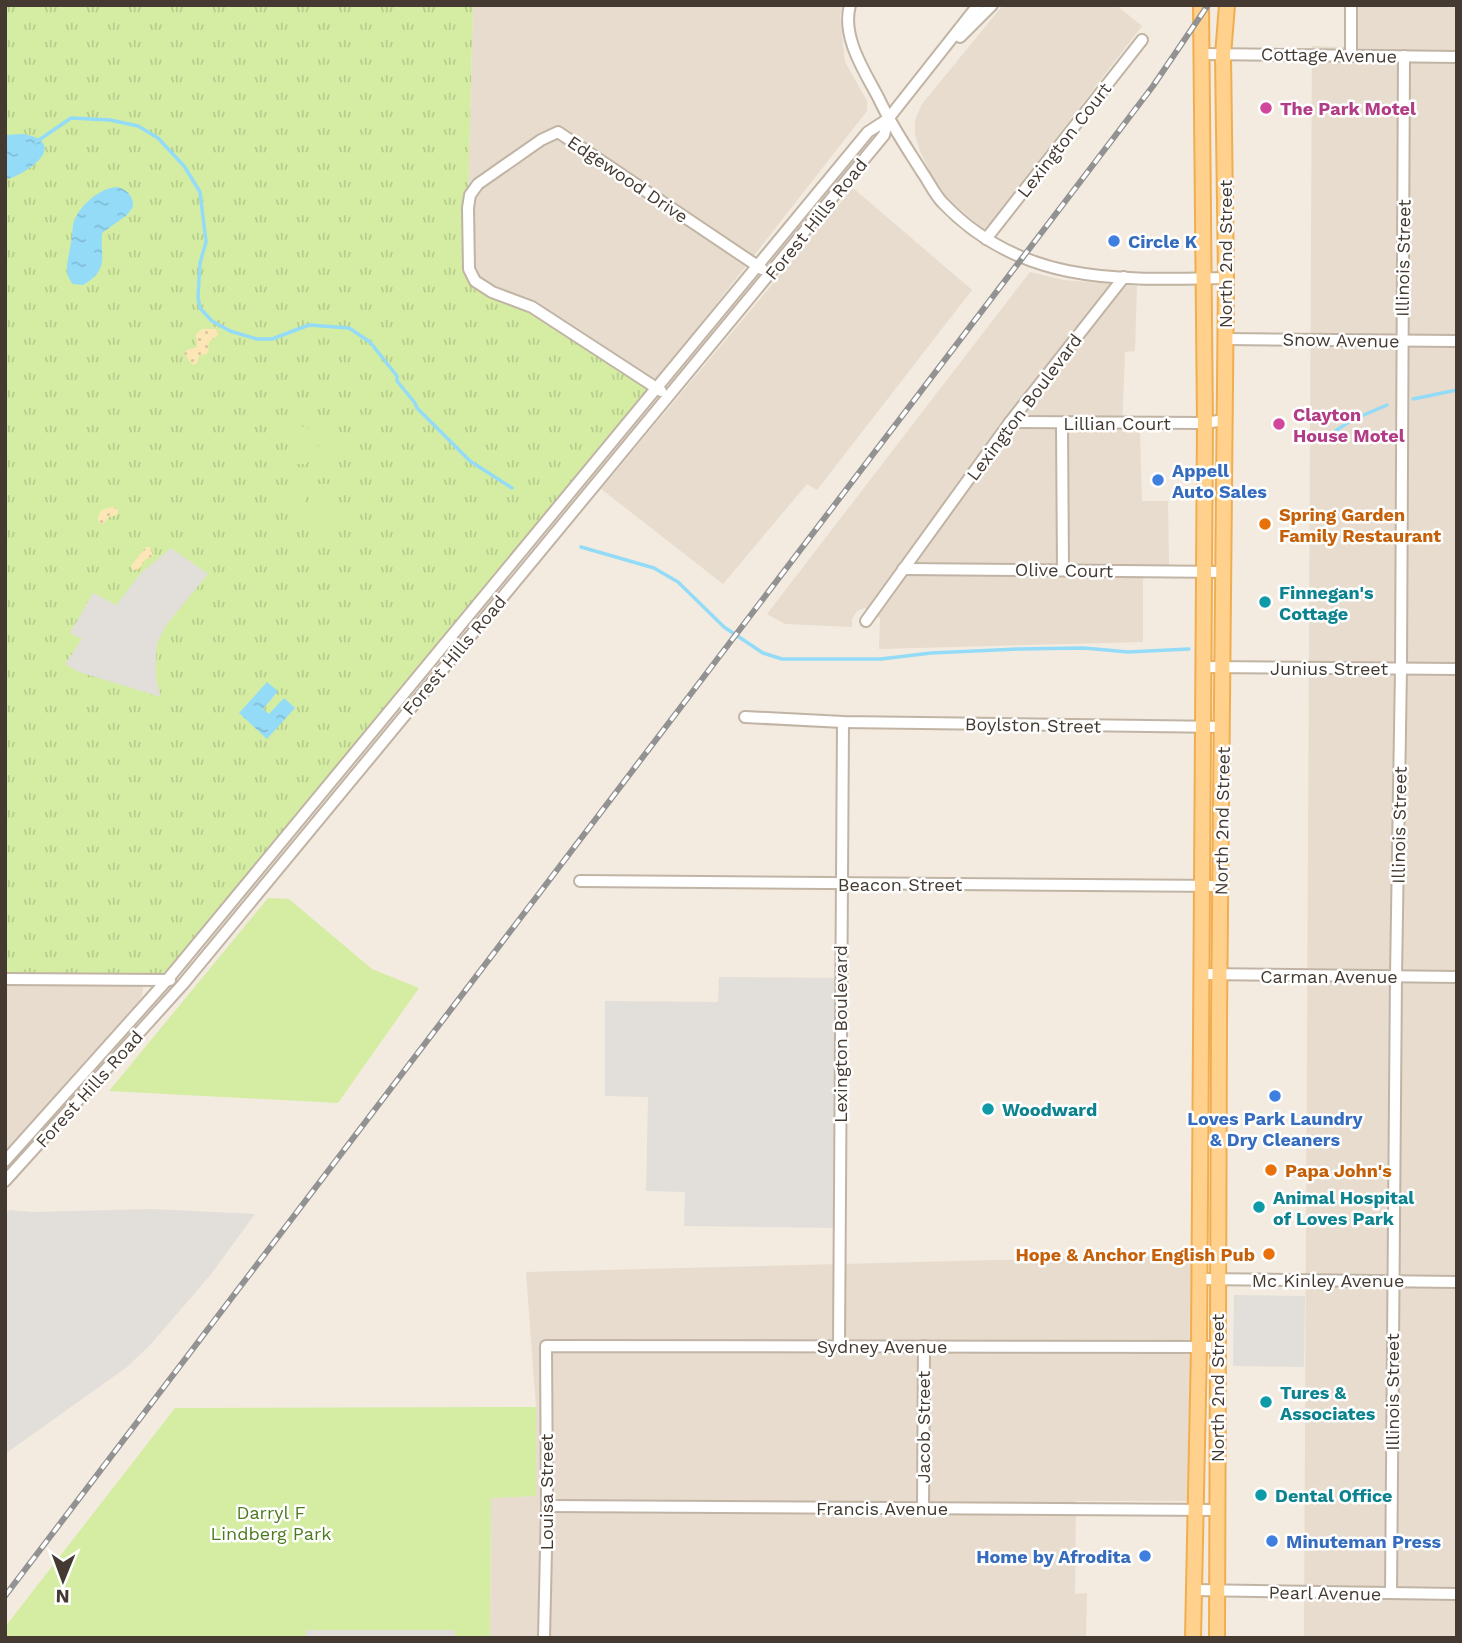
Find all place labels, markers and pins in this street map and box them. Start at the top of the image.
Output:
place label: The Park Motel [1280,98,1416,119]
marker: The Park Motel [1258,100,1274,116]
place label: Circle K [1128,231,1198,252]
marker: Circle K [1106,233,1122,249]
place label: Clayton House Motel [1293,404,1405,446]
marker: Clayton House Motel [1271,416,1287,432]
place label: Appell Auto Sales [1172,460,1267,502]
marker: Appell Auto Sales [1150,472,1166,488]
place label: Spring Garden Family Restaurant [1279,504,1441,546]
marker: Spring Garden Family Restaurant [1257,516,1273,532]
place label: Finnegan's Cottage [1279,582,1374,624]
marker: Finnegan's Cottage [1257,594,1273,610]
marker: Loves Park Laundry & Dry Cleaners [1267,1088,1283,1104]
place label: Woodward [1002,1099,1097,1120]
marker: Woodward [980,1101,996,1117]
place label: Loves Park Laundry & Dry Cleaners [1187,1108,1364,1150]
place label: Papa John's [1285,1160,1392,1181]
marker: Papa John's [1263,1162,1279,1178]
place label: Animal Hospital of Loves Park [1273,1187,1414,1229]
marker: Animal Hospital of Loves Park [1251,1199,1267,1215]
place label: Hope & Anchor English Pub [1016,1244,1255,1265]
marker: Hope & Anchor English Pub [1261,1246,1277,1262]
place label: Tures & Associates [1280,1382,1376,1424]
marker: Tures & Associates [1258,1394,1274,1410]
place label: Dental Office [1275,1485,1393,1506]
marker: Dental Office [1253,1487,1269,1503]
place label: Minuteman Press [1286,1531,1442,1552]
marker: Minuteman Press [1264,1533,1280,1549]
place label: Home by Afrodita [976,1546,1132,1567]
marker: Home by Afrodita [1137,1548,1153,1564]

